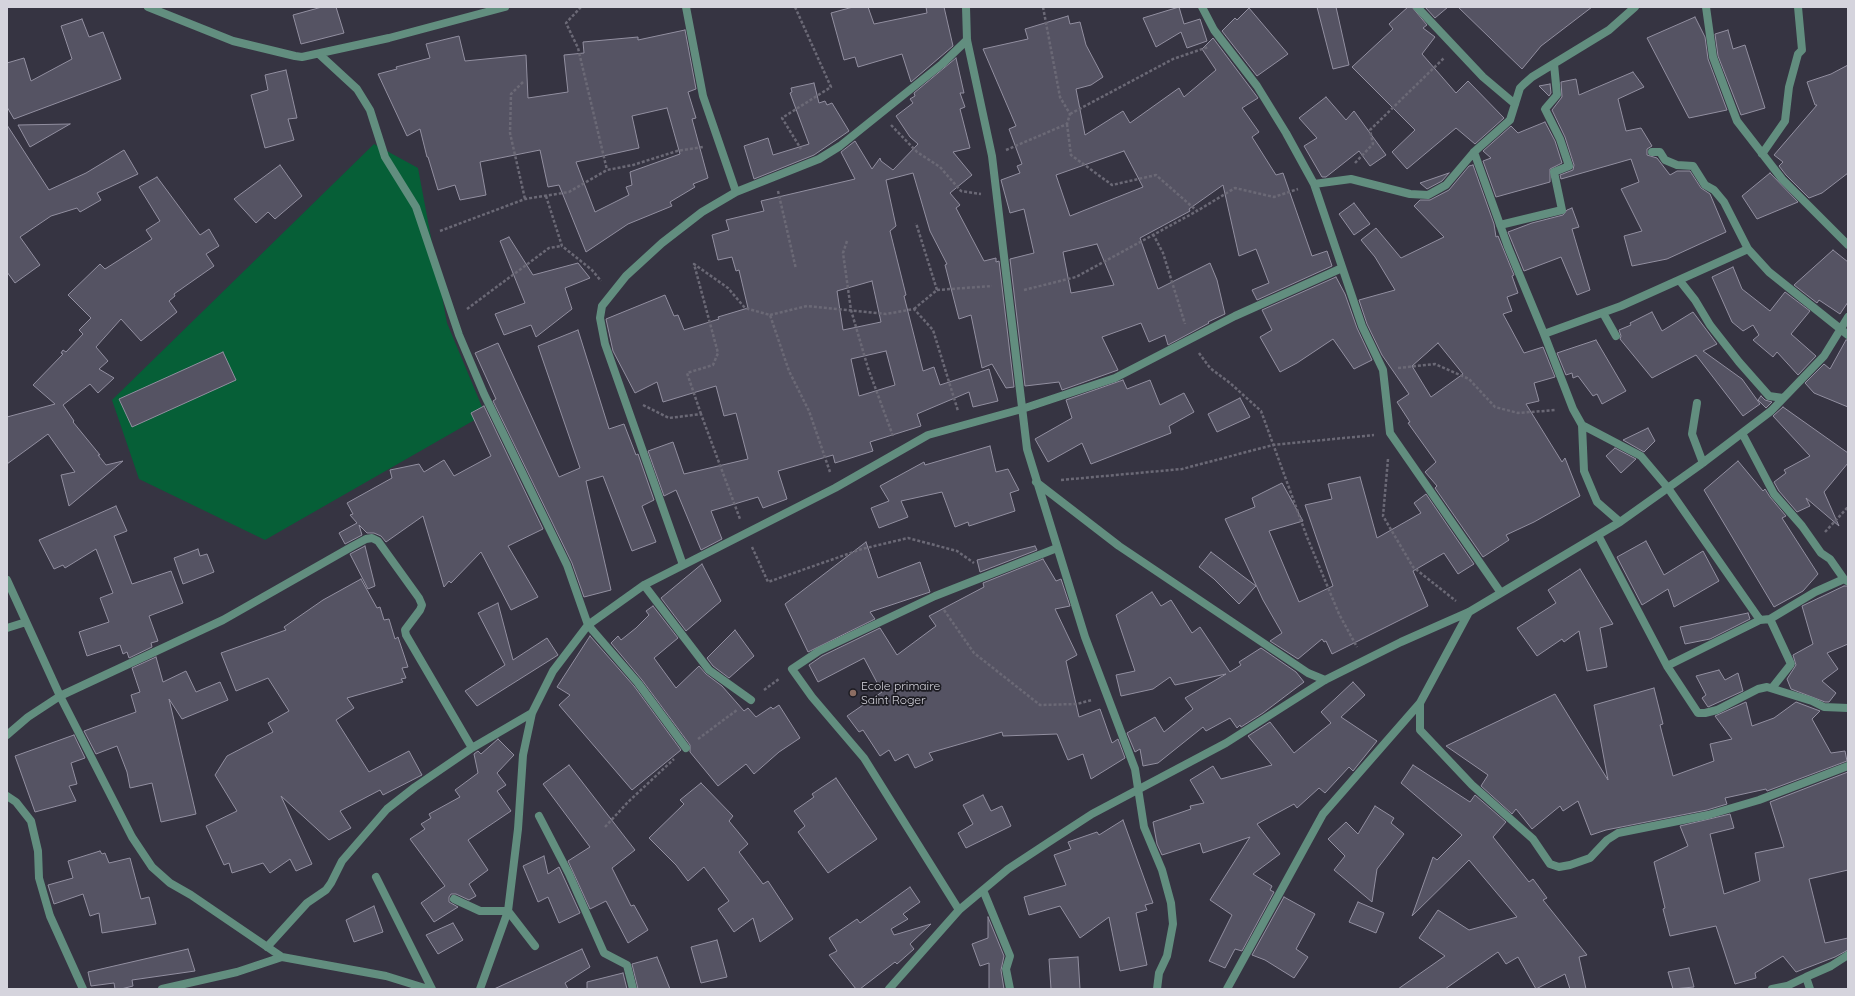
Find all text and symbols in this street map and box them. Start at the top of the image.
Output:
place label: Ecole primaire Saint Roger [861,679,940,707]
marker: Ecole primaire Saint Roger [848,688,858,698]

